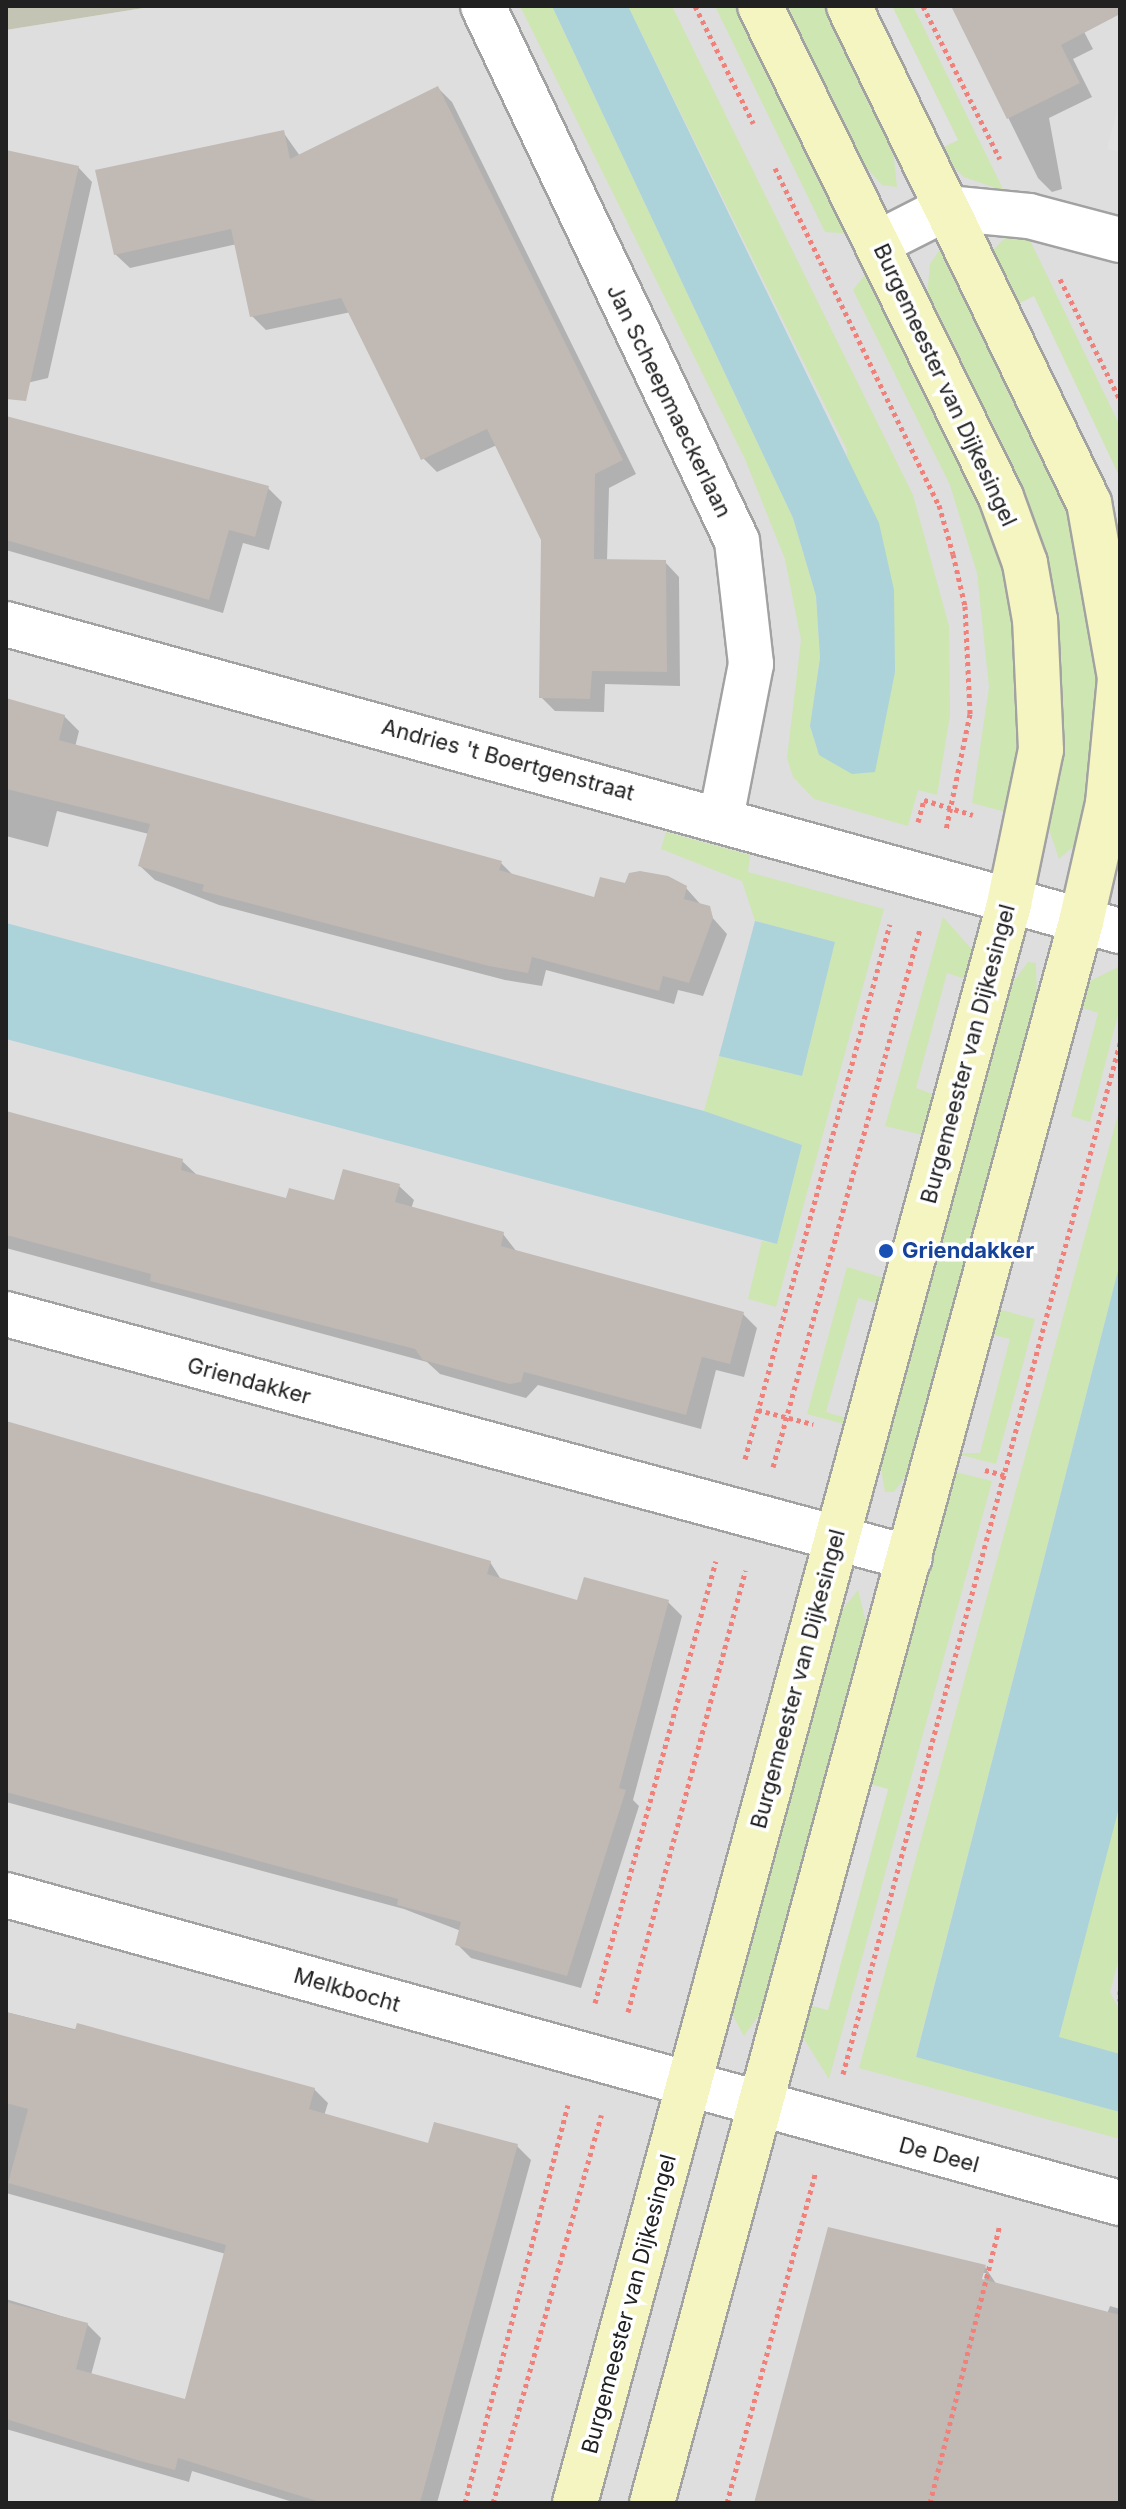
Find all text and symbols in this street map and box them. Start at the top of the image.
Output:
street label: Burgemeester van Dijkesingel [868,239,1022,531]
street label: Jan Scheepmaeckerlaan [601,280,737,522]
street label: Andries 't Boertgenstraat [379,714,637,806]
street label: Burgemeester van Dijkesingel [915,901,1021,1207]
place label: Griendakker [902,1238,1034,1264]
marker: Griendakker [877,1242,895,1260]
street label: Griendakker [184,1352,314,1410]
street label: Burgemeester van Dijkesingel [745,1526,851,1832]
street label: Melkbocht [291,1962,403,2018]
street label: De Deel [896,2132,982,2178]
street label: Burgemeester van Dijkesingel [576,2151,682,2457]

